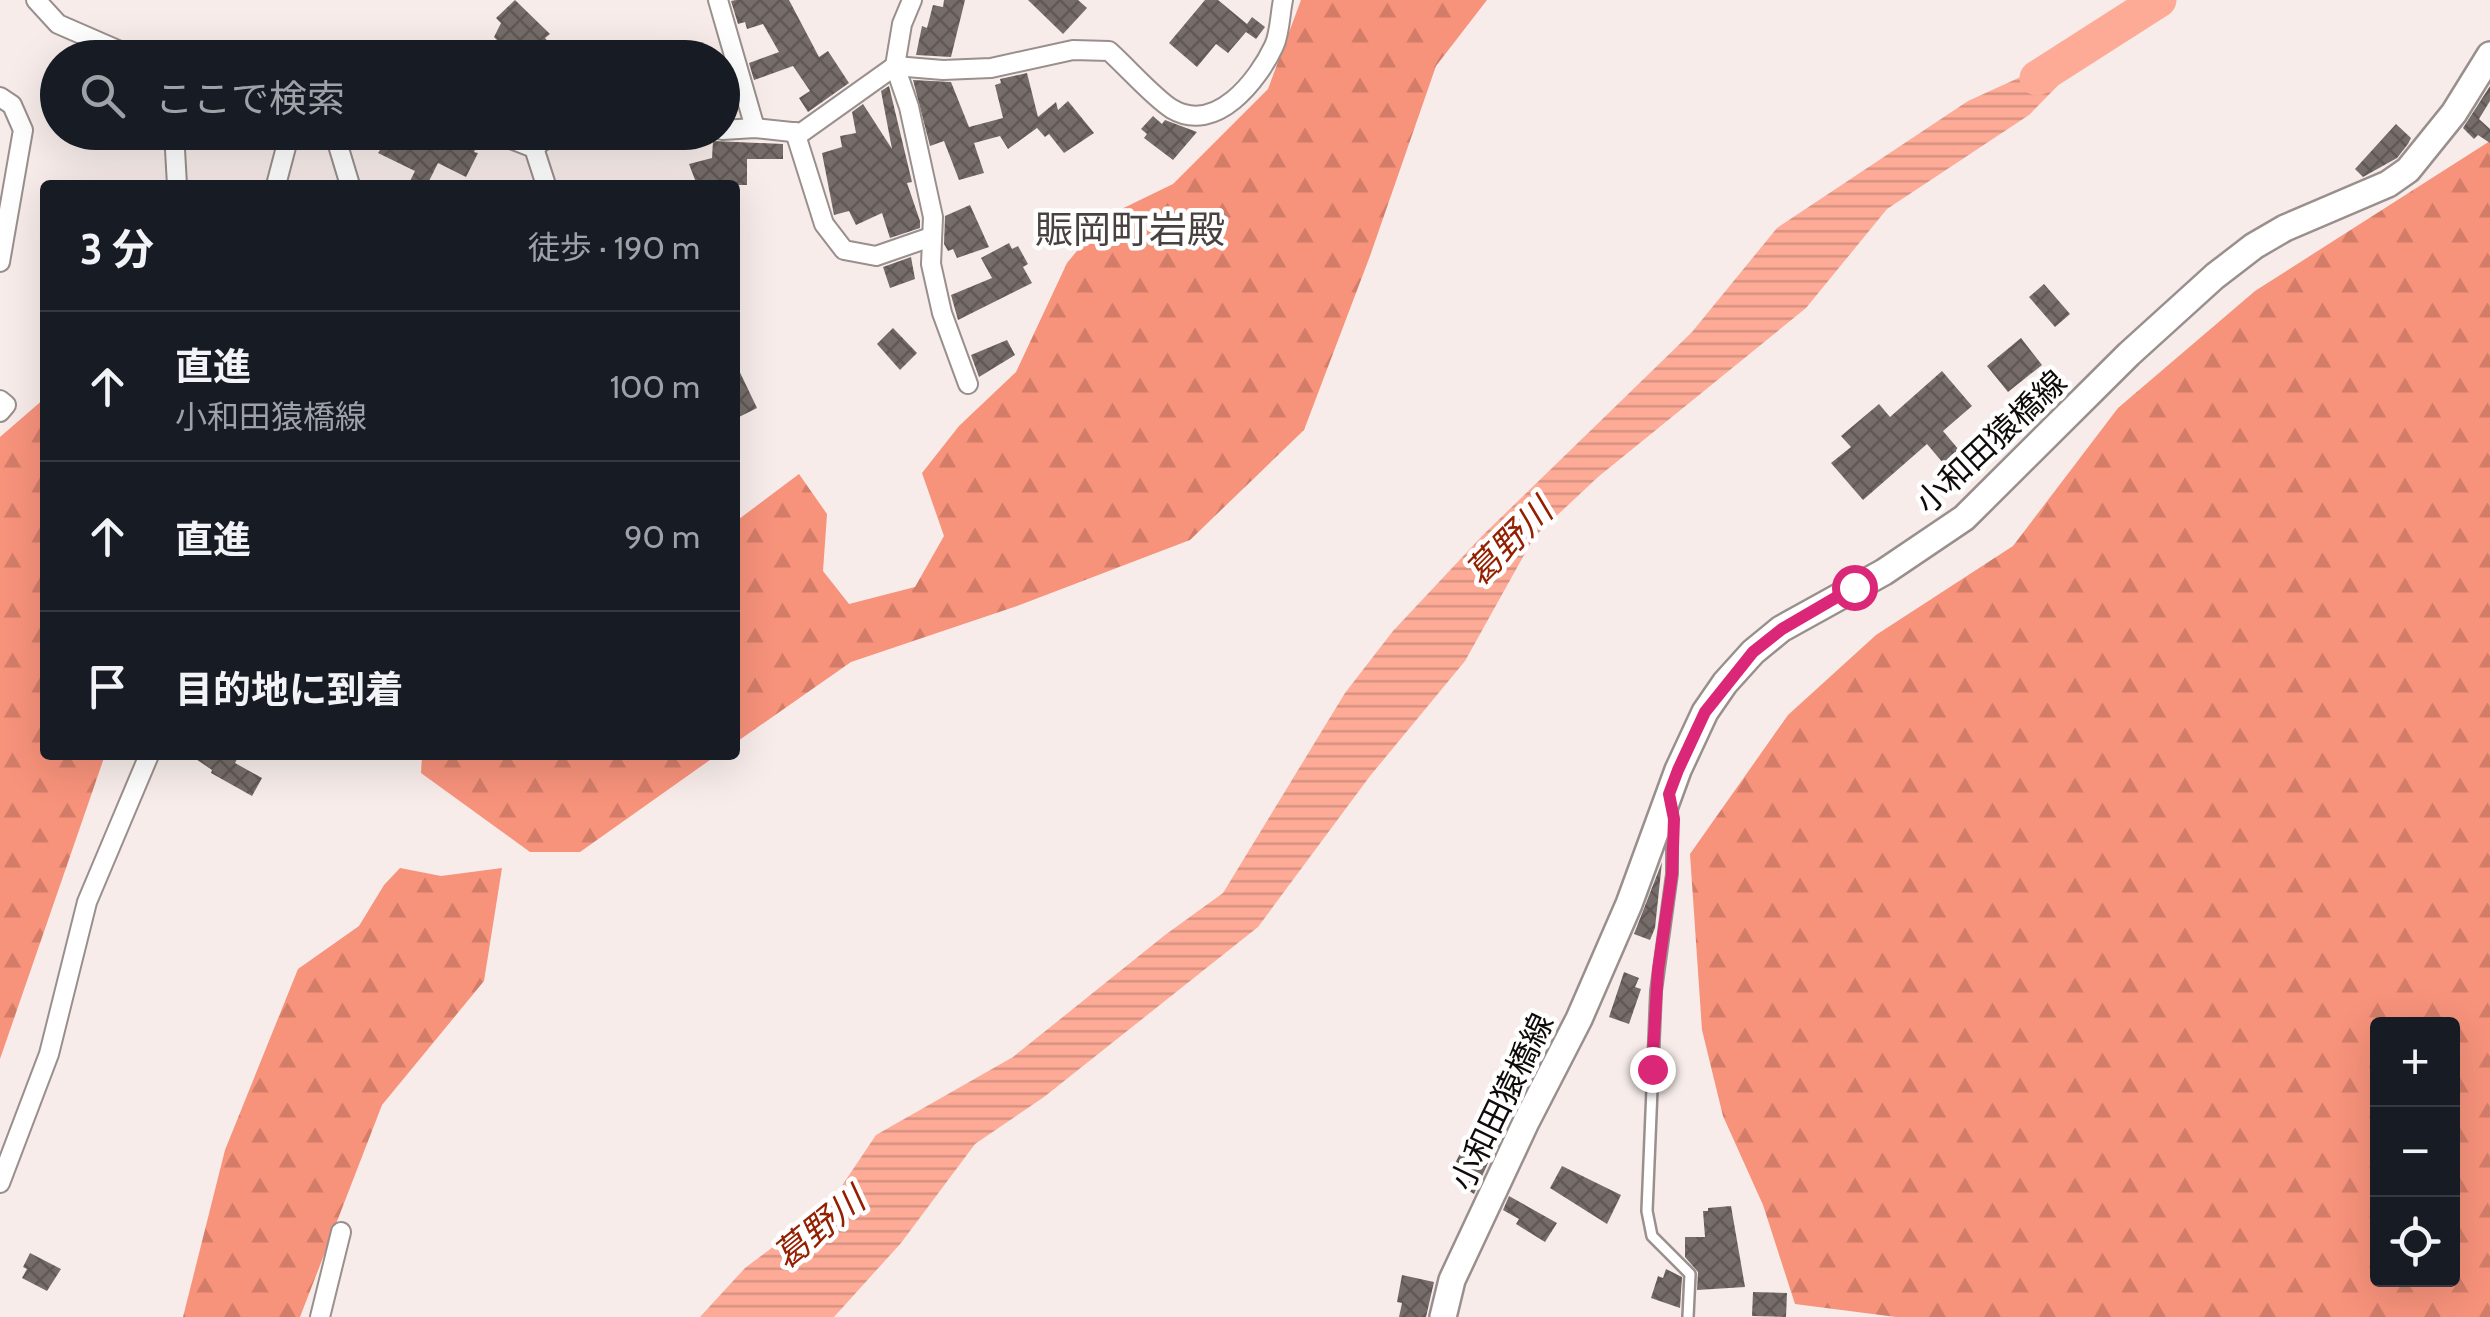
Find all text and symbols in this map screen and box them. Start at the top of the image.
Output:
search box [40,40,740,150]
icon: search [75,68,130,123]
text: ここで検索 [155,75,345,122]
district label: 賑岡町岩殿 [1035,206,1225,253]
text: 3 分 [80,223,154,275]
text: 徒歩 · 190 m [528,228,700,267]
text: 直進 [175,343,251,390]
icon: ahead [80,359,135,414]
street label: 小和田猿橋線 [1907,362,2074,521]
text: 100 m [610,367,700,406]
text: 小和田猿橋線 [175,397,367,436]
water label: 葛野川 [1456,486,1564,594]
icon: ahead [80,509,135,564]
text: 直進 [175,516,251,563]
text: 90 m [624,517,700,556]
route start [1832,565,1878,611]
icon: arrive [80,659,135,714]
text: 目的地に到着 [175,666,403,713]
street label: 小和田猿橋線 [1442,1007,1561,1197]
map controls [2370,1017,2460,1287]
button: + [2370,1017,2460,1107]
route end [1630,1047,1676,1093]
button: − [2370,1107,2460,1197]
water label: 葛野川 [764,1175,876,1277]
button: locate [2370,1197,2460,1287]

